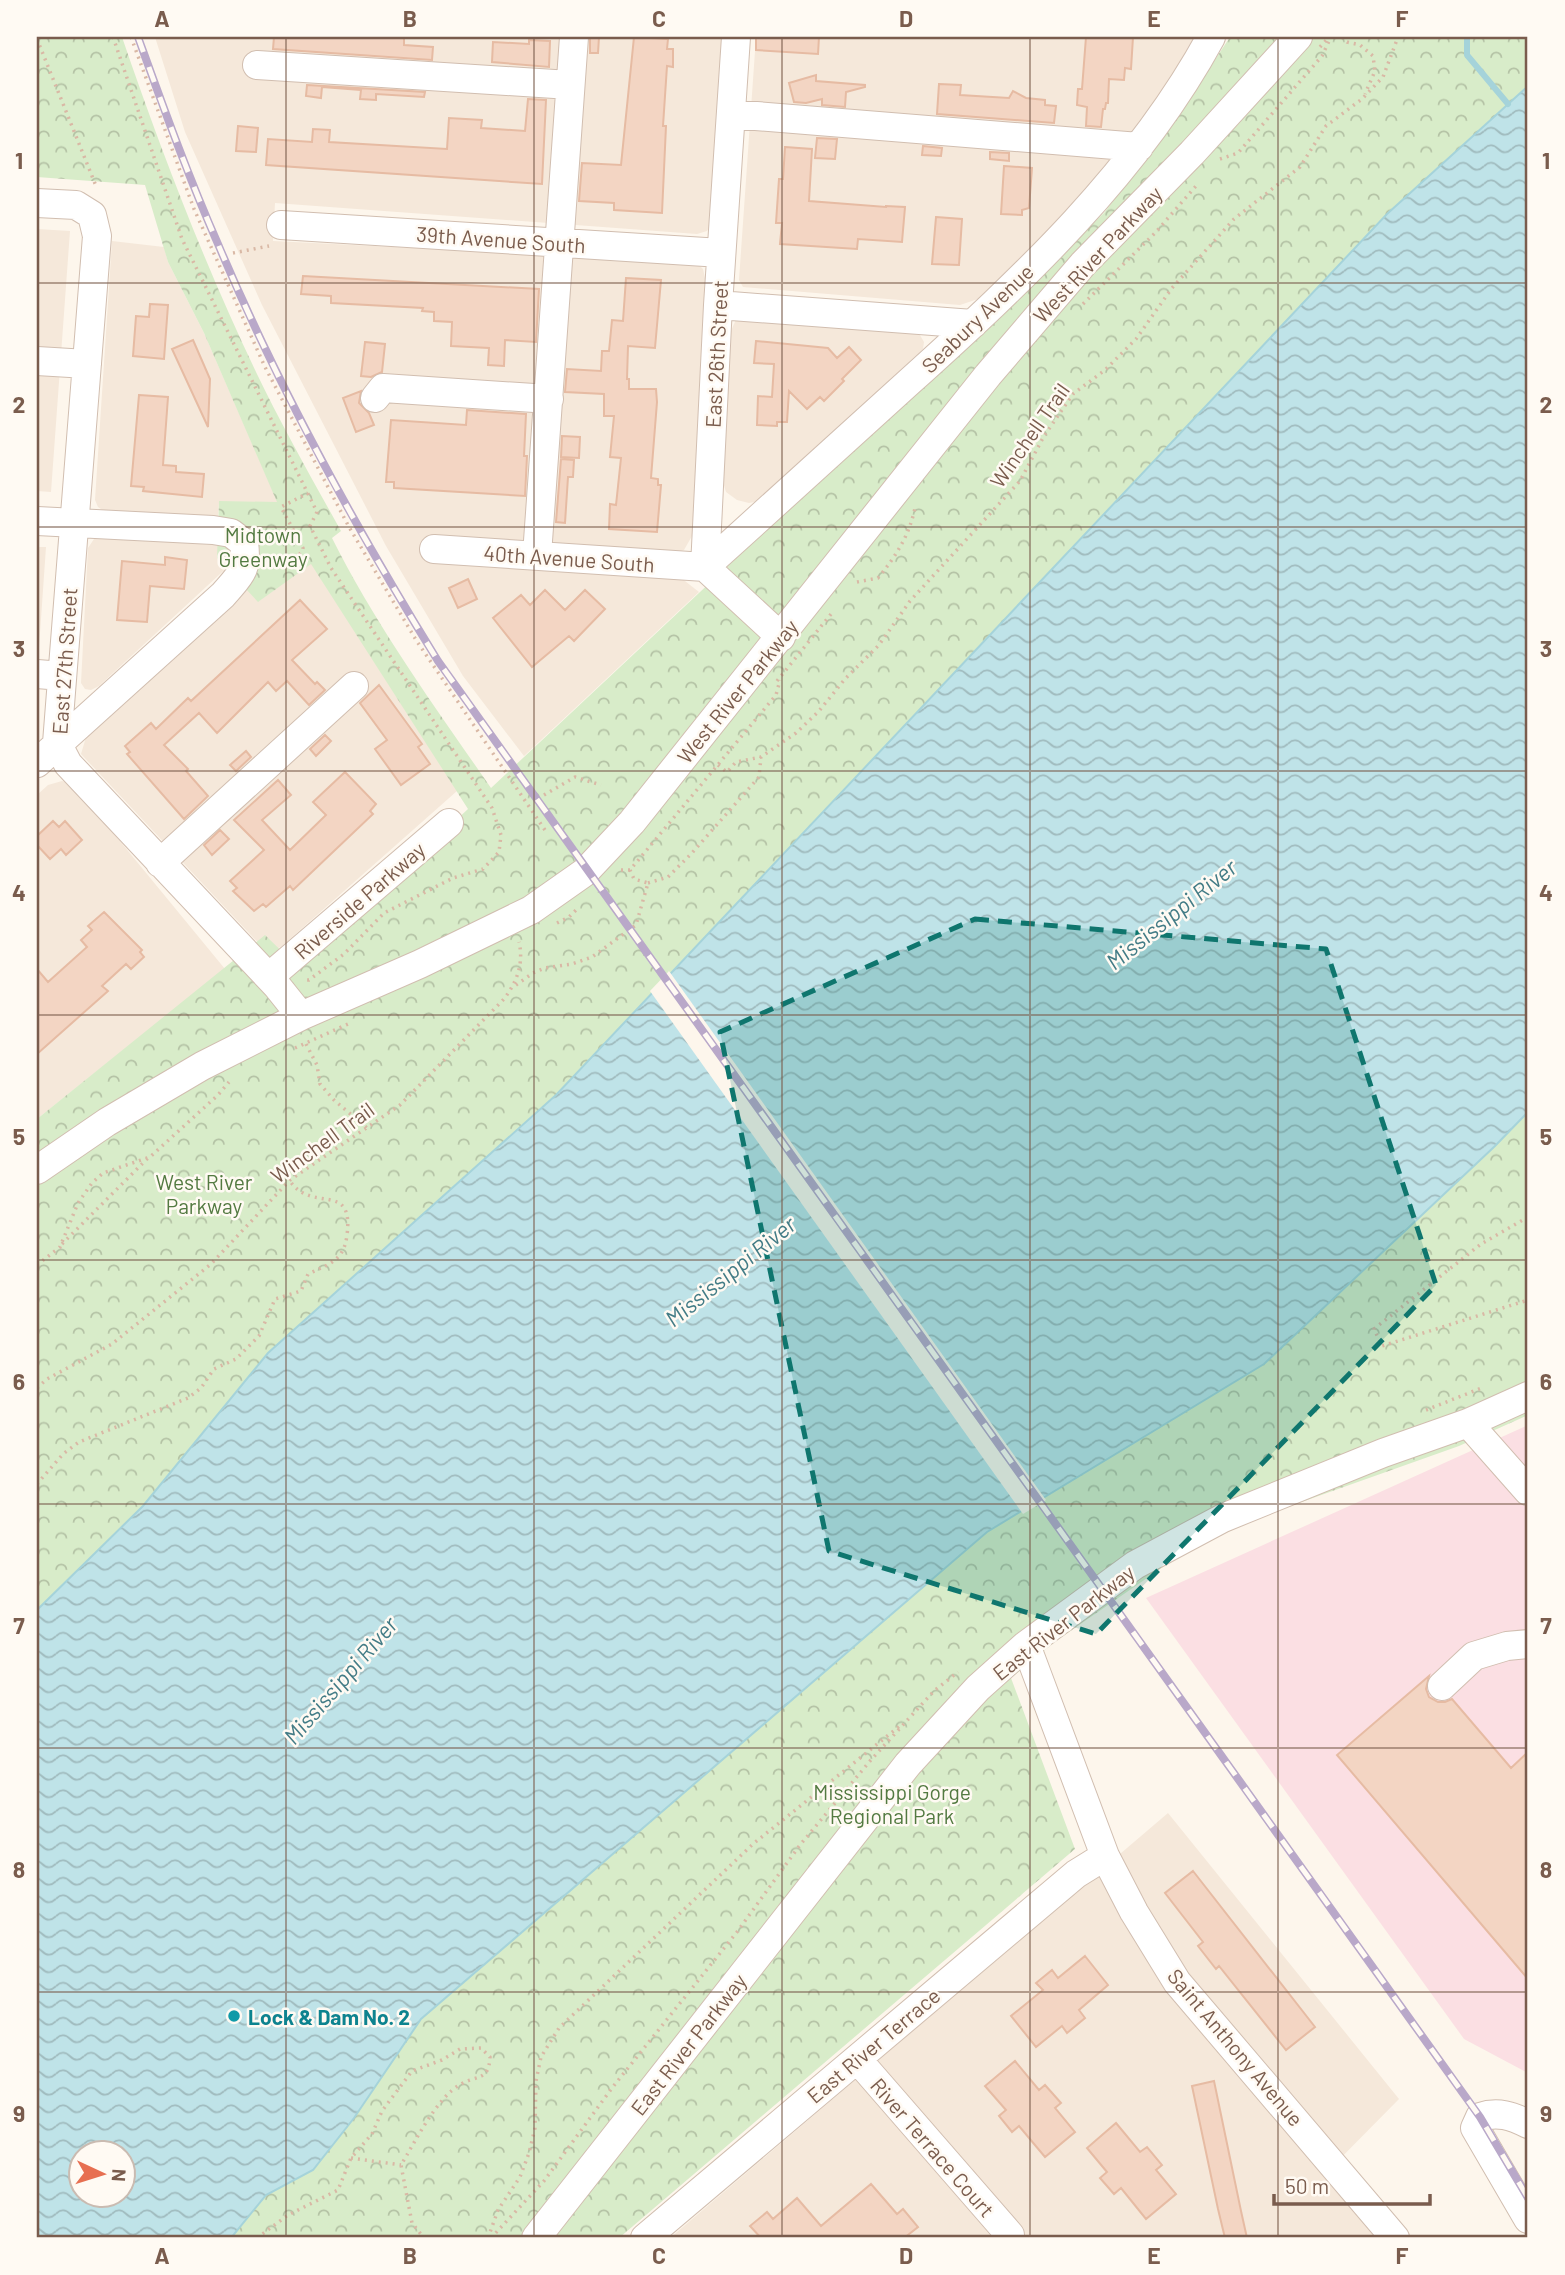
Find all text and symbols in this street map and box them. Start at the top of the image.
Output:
text: A [154,4,170,32]
text: B [403,4,417,32]
text: C [652,4,666,32]
text: D [899,4,913,32]
text: E [1147,4,1161,32]
text: F [1396,4,1409,32]
text: 1 [15,146,23,174]
text: 1 [1542,146,1550,174]
street label: West River Parkway [1027,180,1167,327]
street label: 39th Avenue South [415,221,587,257]
street label: Seabury Avenue [916,258,1038,378]
street label: East 26th Street [700,279,732,429]
street label: Winchell Trail [984,378,1074,492]
text: 2 [13,390,25,418]
text: 2 [1540,390,1552,418]
park label: Midtown Greenway [218,522,308,571]
street label: 40th Avenue South [483,540,655,576]
street label: East 27th Street [46,587,82,735]
street label: West River Parkway [671,614,803,768]
text: 3 [13,634,25,662]
text: 3 [1540,634,1552,662]
street label: Riverside Parkway [288,836,430,964]
water label: Mississippi River [1100,852,1243,975]
text: 4 [12,878,26,906]
text: 4 [1539,878,1553,906]
street label: Winchell Trail [266,1096,378,1188]
text: 5 [13,1122,25,1150]
text: 5 [1540,1122,1552,1150]
park label: West River Parkway [156,1169,253,1218]
water label: Mississippi River [659,1209,802,1332]
text: 6 [13,1367,25,1395]
text: 6 [1540,1367,1552,1395]
street label: East River Parkway [987,1559,1139,1685]
water label: Mississippi River [277,1610,404,1749]
text: 7 [13,1611,25,1639]
text: 7 [1540,1611,1552,1639]
park label: Mississippi Gorge Regional Park [813,1779,971,1828]
text: 8 [13,1855,25,1883]
text: 8 [1540,1855,1552,1883]
street label: Saint Anthony Avenue [1163,1963,1309,2131]
street label: East River Parkway [625,1968,751,2120]
street label: East River Terrace [801,1982,945,2108]
place label: Lock & Dam No. 2 [248,2004,410,2029]
marker: Lock & Dam No. 2 [226,2008,242,2024]
street label: River Terrace Court [866,2072,1000,2222]
text: 9 [13,2099,25,2127]
text: 9 [1540,2099,1552,2127]
north arrow [66,2138,136,2208]
scale bar [1274,2163,1430,2207]
text: N [108,2168,131,2182]
text: 50 m [1285,2173,1329,2198]
text: A [154,2241,170,2269]
text: B [403,2241,417,2269]
text: C [652,2241,666,2269]
text: D [899,2241,913,2269]
text: E [1147,2241,1161,2269]
text: F [1396,2241,1409,2269]

